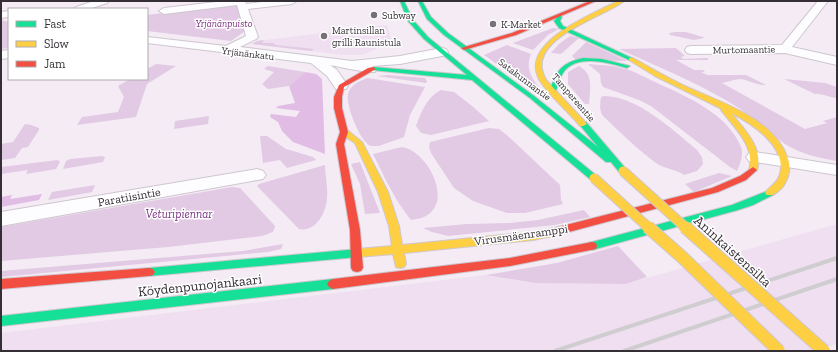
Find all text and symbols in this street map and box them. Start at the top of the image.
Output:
legend [8,8,148,80]
marker: Subway [369,10,379,20]
place label: Subway [382,10,416,22]
text: Fast [44,17,67,31]
park label: Yrjänänpuisto [195,18,253,30]
marker: K-Market [488,19,498,29]
place label: K-Market [501,19,542,31]
place label: Martinsillan grilli Raunistula [332,25,401,49]
marker: Martinsillan grilli Raunistula [319,31,329,41]
text: Slow [44,37,70,51]
street label: Murtomaantie [713,43,776,57]
street label: Yrjänänkatu [220,45,275,63]
street label: Satakunnantie [496,56,553,104]
text: Jam [44,57,66,71]
street label: Tampereentie [549,71,598,124]
street label: Paratiisintie [96,185,162,209]
park label: Veturipiennar [146,207,213,221]
street label: Aninkaistensilta [690,212,775,291]
street label: Virusmäenramppi [472,221,569,249]
street label: Köydenpunojankaari [137,271,263,300]

